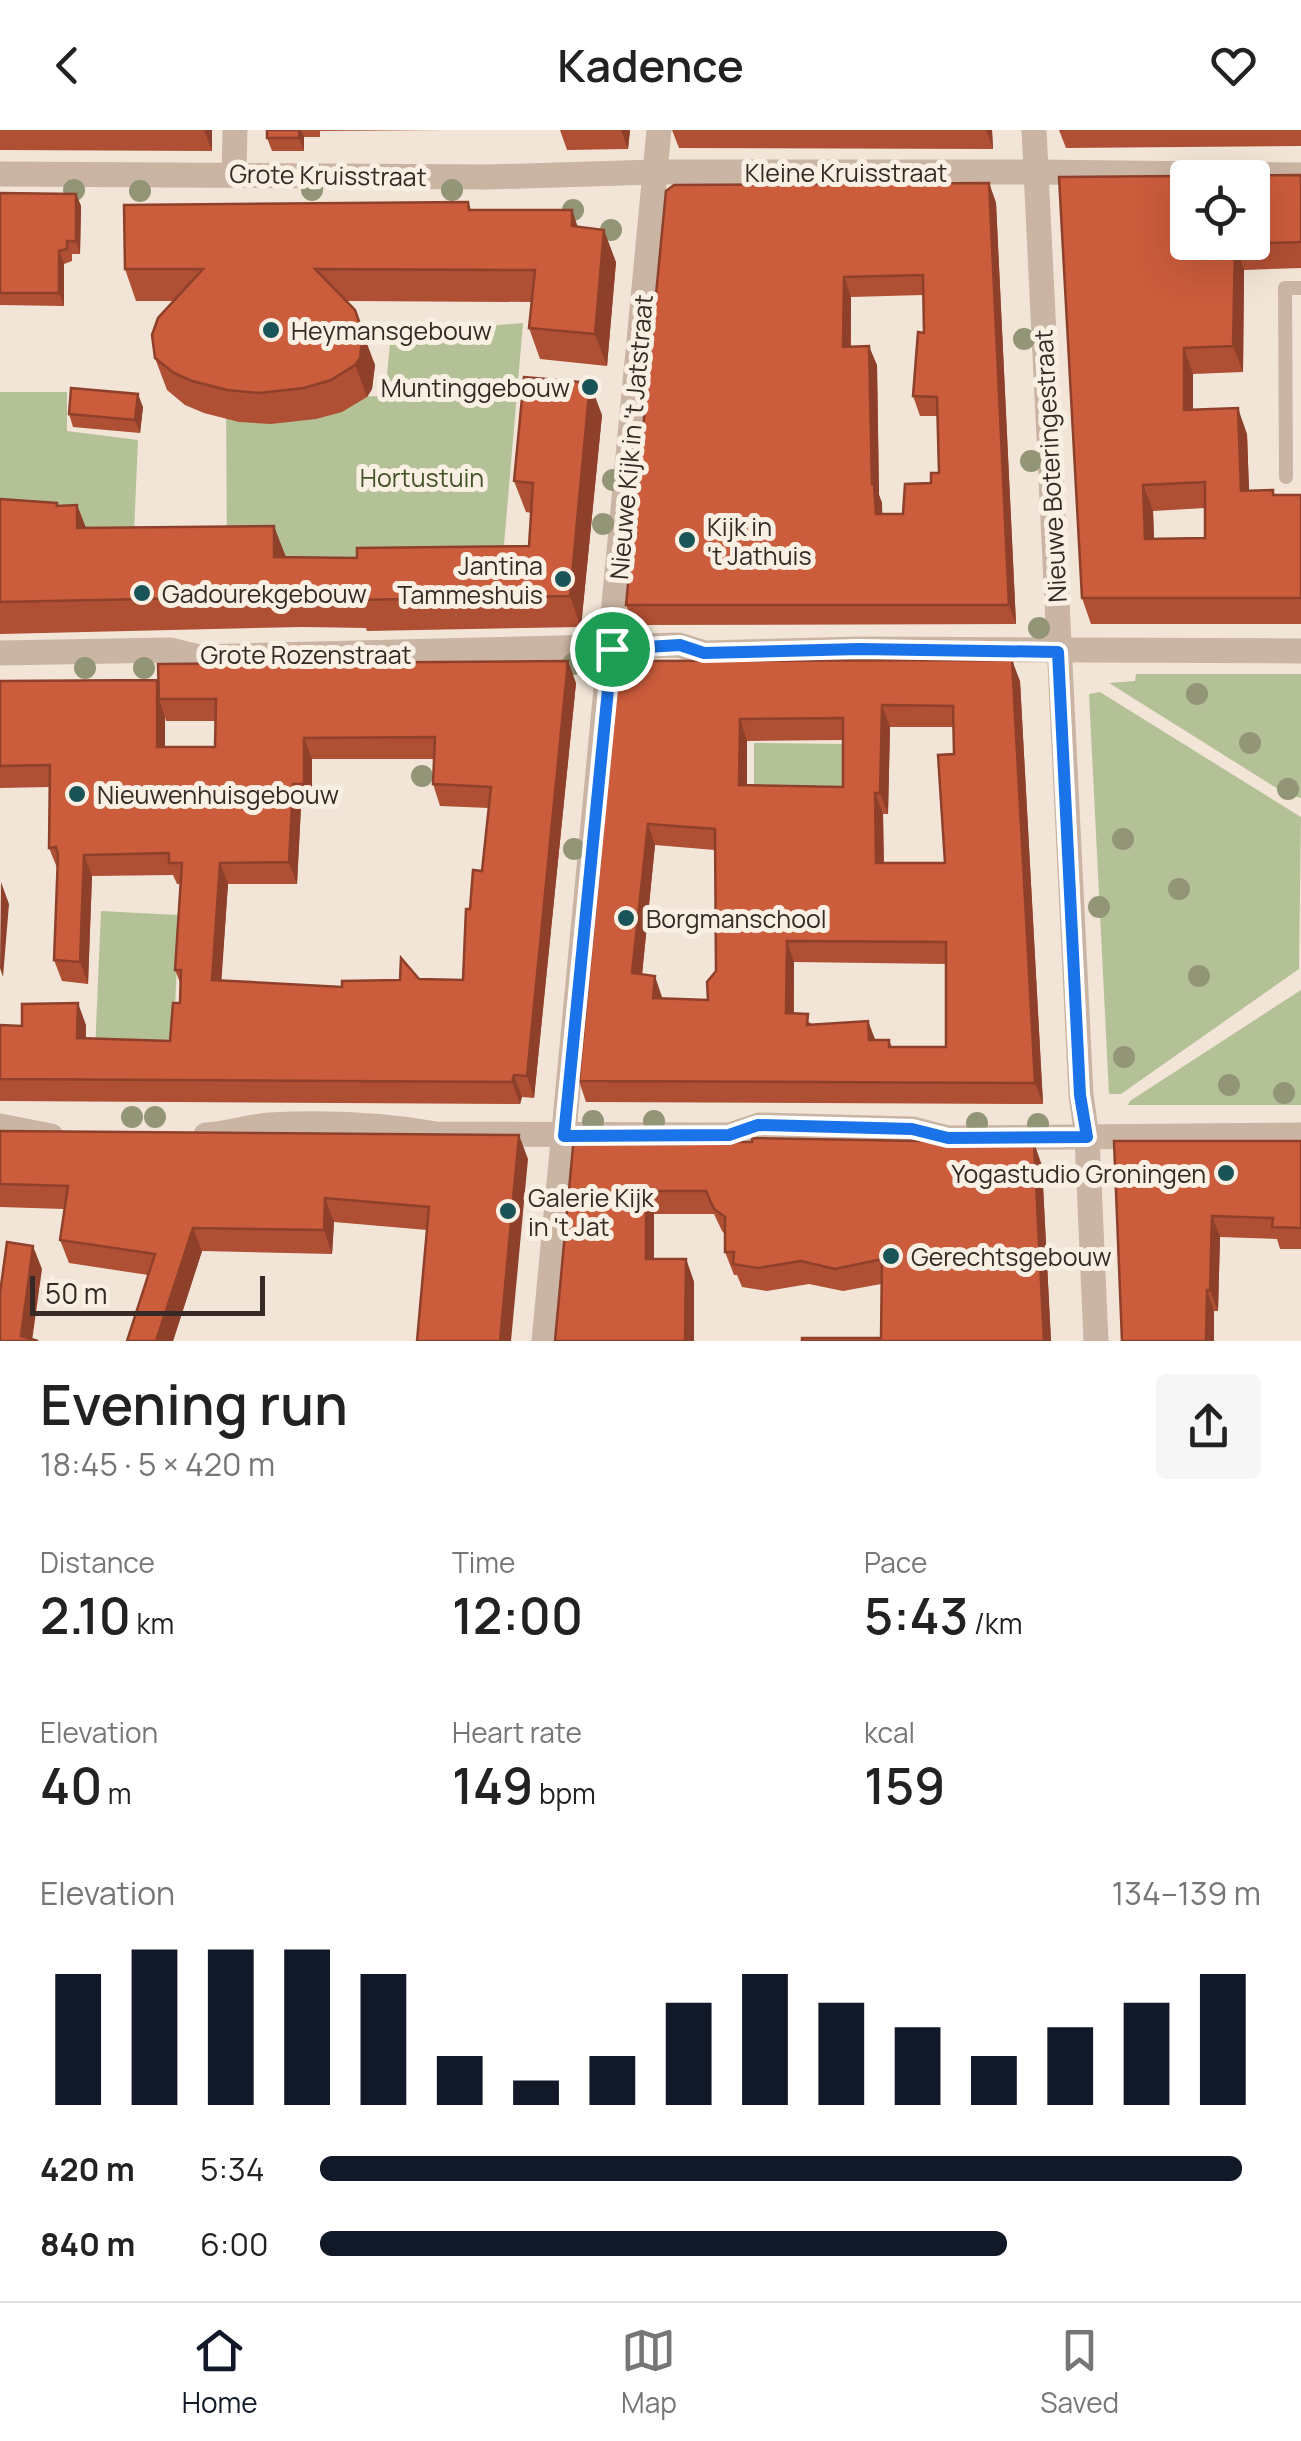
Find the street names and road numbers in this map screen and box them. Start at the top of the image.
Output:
street label: Kleine Kruisstraat [745,155,947,190]
street label: Grote Kruisstraat [229,156,427,194]
street label: Nieuwe Kijk in 't Jatstraat [601,293,661,581]
street label: Nieuwe Boteringestraat [1025,329,1075,603]
street label: Grote Rozenstraat [200,637,412,672]

